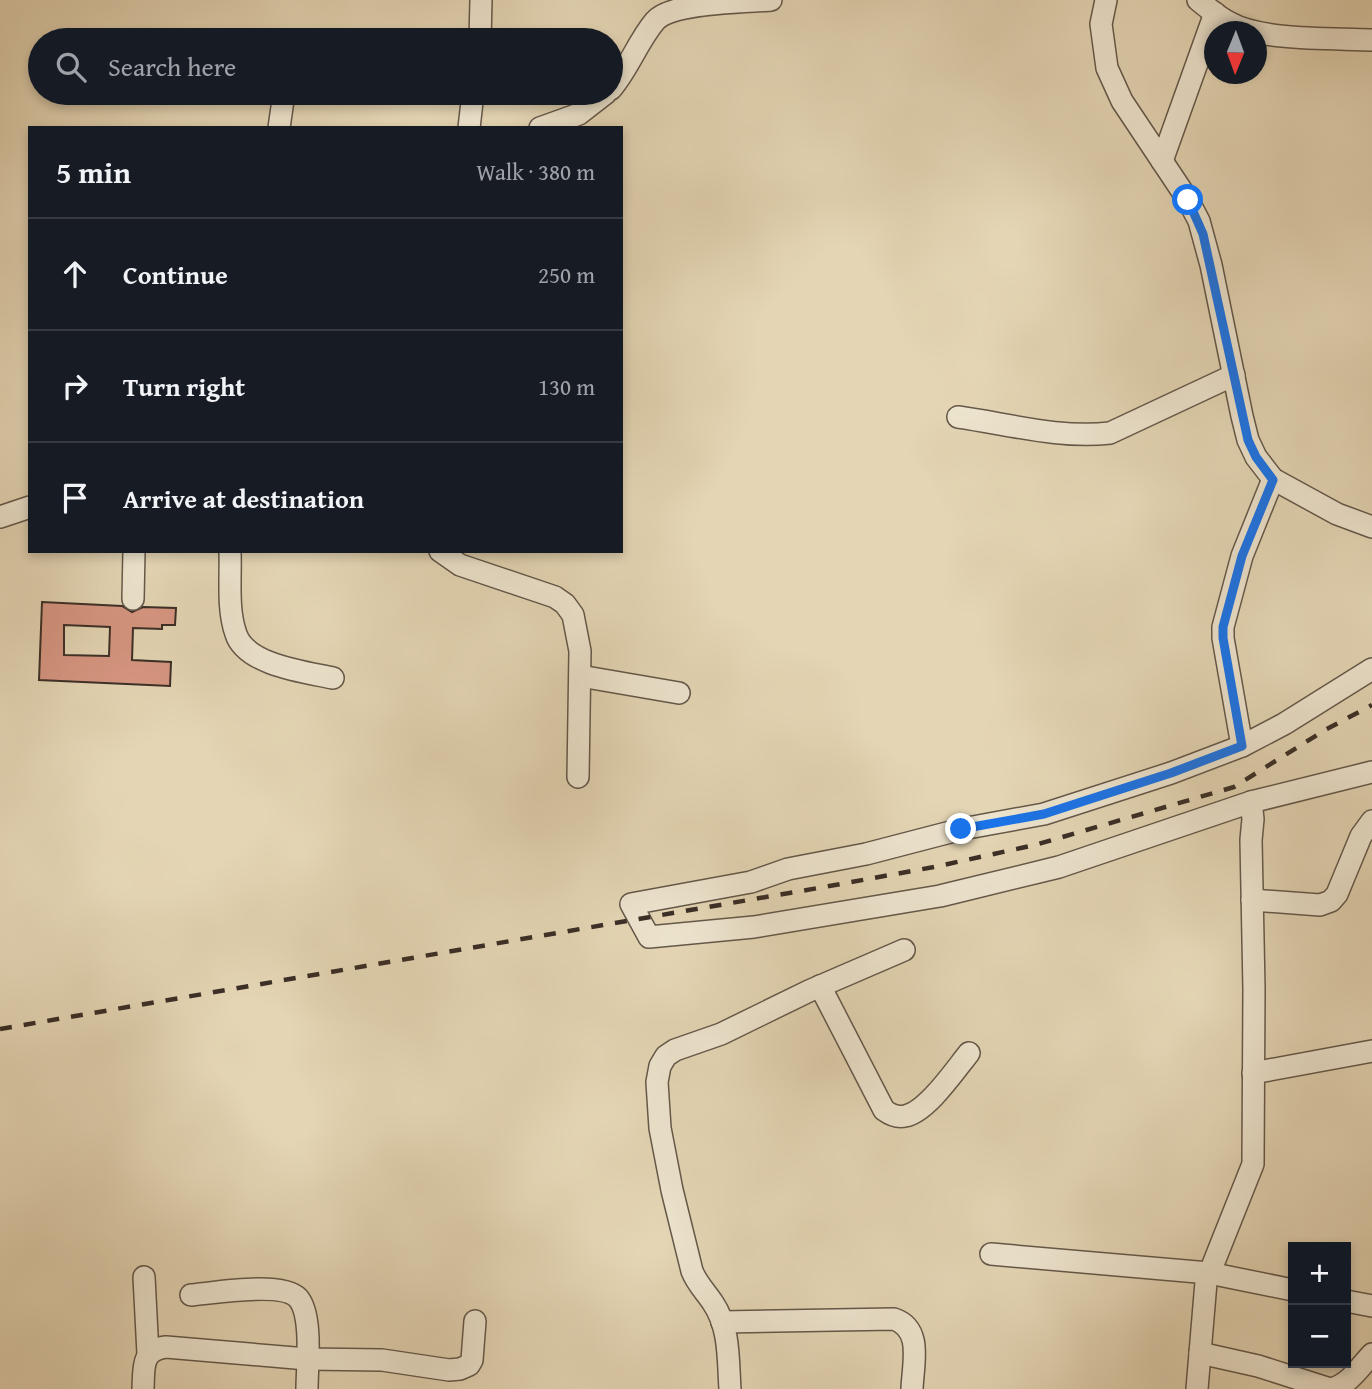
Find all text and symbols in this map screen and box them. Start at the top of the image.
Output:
north arrow [1204,21,1267,84]
search box [28,28,623,105]
text: Search here [108,47,236,86]
icon: search [52,48,90,86]
text: 5 min [56,150,131,194]
text: Walk · 380 m [476,155,595,188]
route start [1172,184,1203,215]
icon: ahead [56,255,94,293]
text: Continue [123,255,228,294]
text: 250 m [538,258,595,291]
icon: right [56,367,94,405]
text: Turn right [123,367,245,406]
text: 130 m [538,370,595,403]
icon: arrive [56,479,94,517]
text: Arrive at destination [123,479,364,518]
route end [945,813,976,844]
map controls [1288,1242,1351,1368]
button: + [1288,1242,1351,1305]
button: − [1288,1305,1351,1368]

